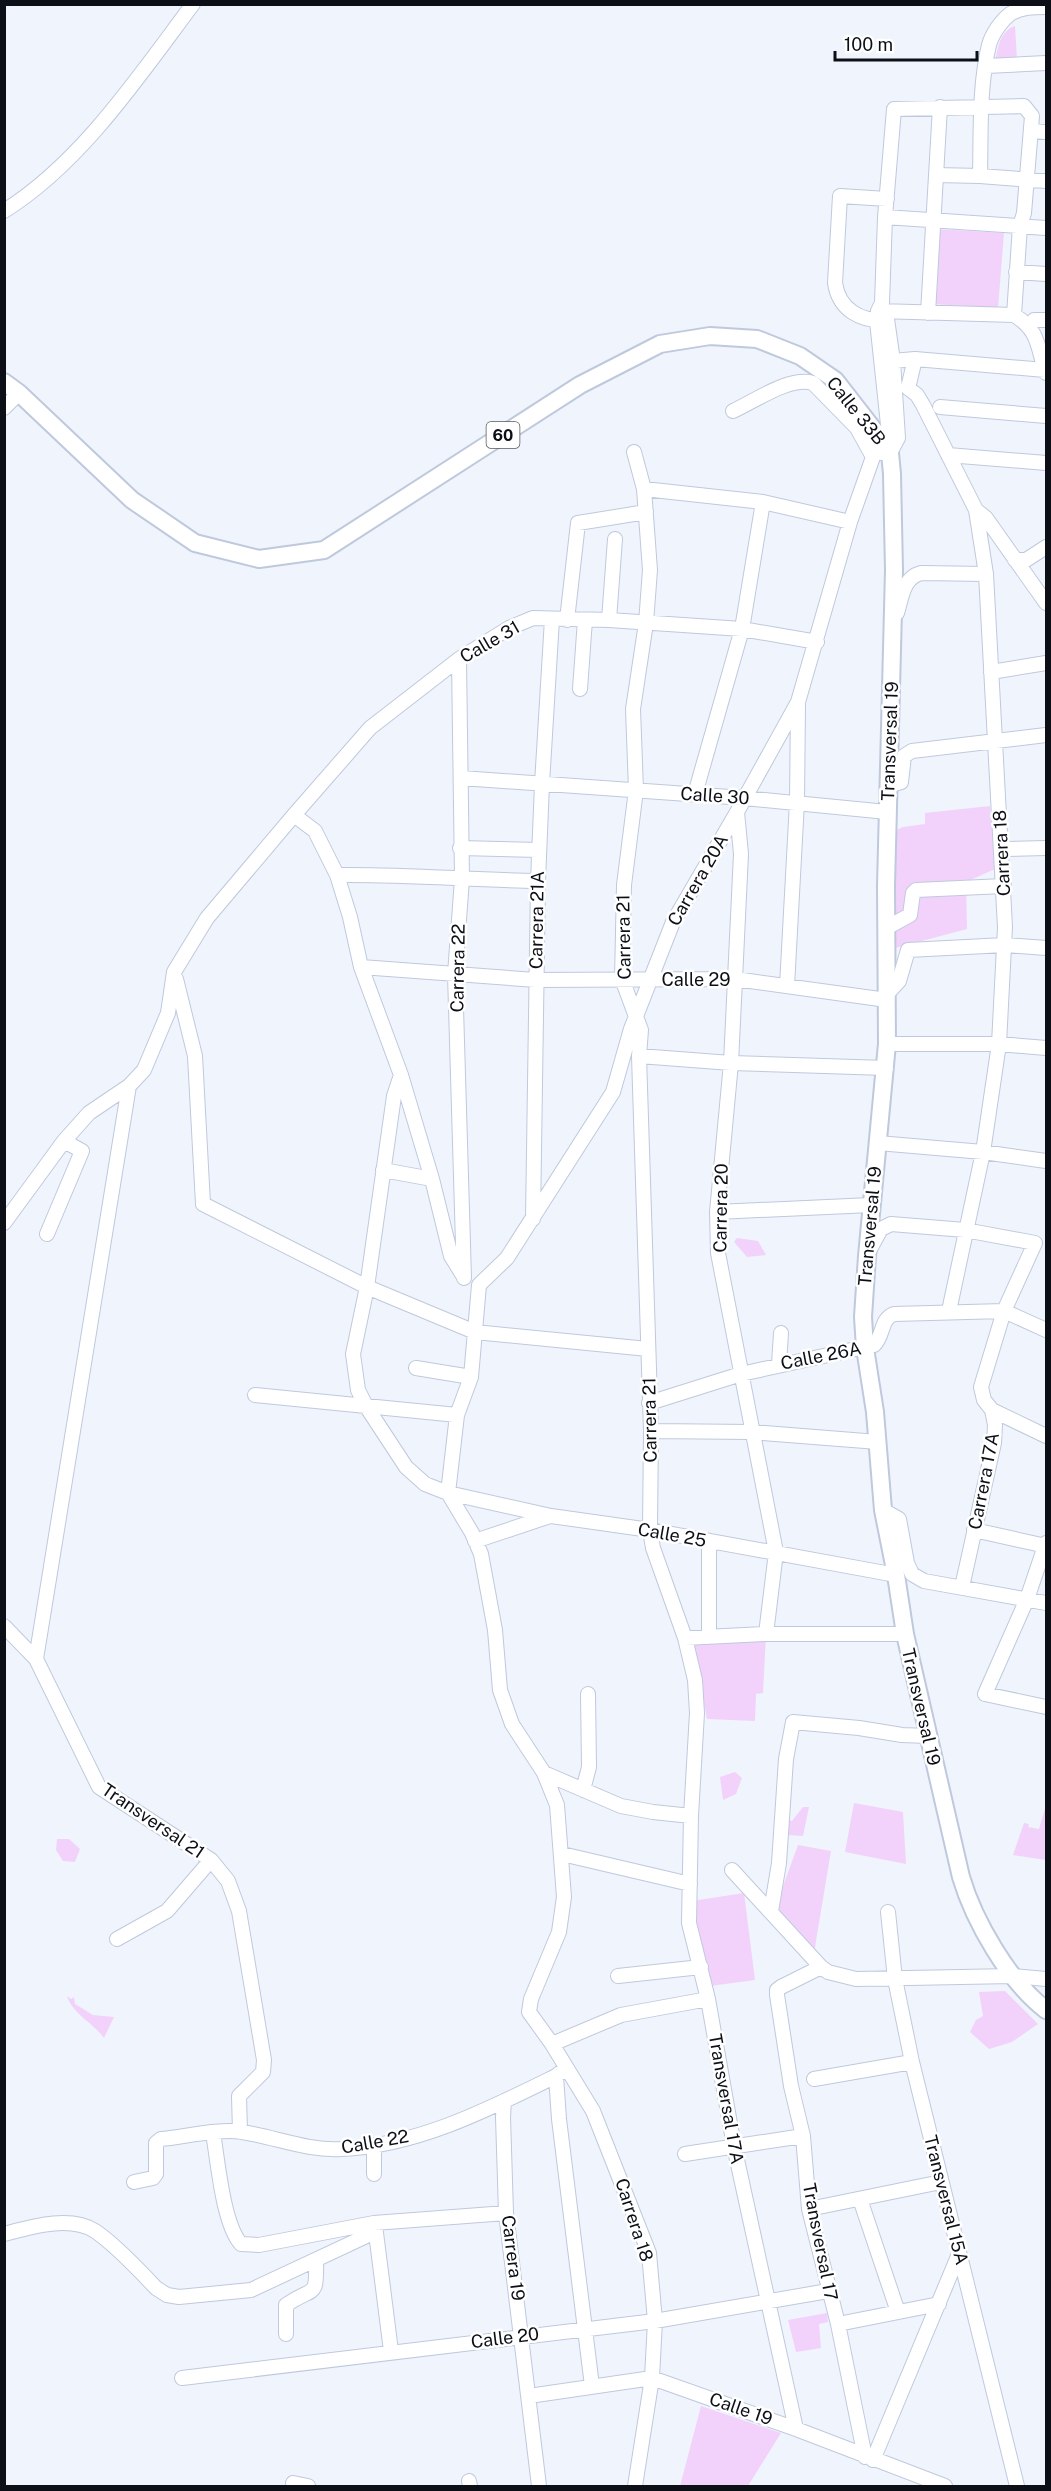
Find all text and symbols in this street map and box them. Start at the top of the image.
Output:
scale bar [835,24,978,62]
text: 100 m [844,34,893,55]
street label: Calle 33B [823,372,890,449]
road number: 60 [486,422,520,448]
street label: Calle 31 [456,616,523,667]
street label: Transversal 19 [877,681,902,801]
street label: Calle 30 [680,783,750,808]
street label: Carrera 18 [989,809,1014,897]
street label: Carrera 20A [663,830,732,929]
street label: Carrera 21A [525,870,548,969]
street label: Carrera 21 [612,894,635,980]
street label: Carrera 22 [446,923,469,1013]
street label: Calle 29 [662,969,730,990]
street label: Carrera 20 [709,1163,732,1253]
street label: Transversal 19 [854,1165,885,1286]
street label: Calle 26A [779,1337,863,1374]
street label: Carrera 21 [638,1377,661,1463]
street label: Carrera 17A [964,1430,1003,1531]
street label: Calle 25 [636,1518,708,1551]
street label: Transversal 19 [898,1646,945,1768]
street label: Transversal 21 [98,1779,209,1863]
street label: Transversal 17A [705,2032,748,2166]
street label: Calle 22 [339,2125,410,2158]
street label: Transversal 15A [920,2133,973,2267]
street label: Carrera 18 [611,2176,658,2264]
street label: Transversal 17 [799,2181,842,2302]
street label: Carrera 19 [498,2214,529,2302]
street label: Calle 20 [470,2323,540,2352]
street label: Calle 19 [707,2388,776,2429]

